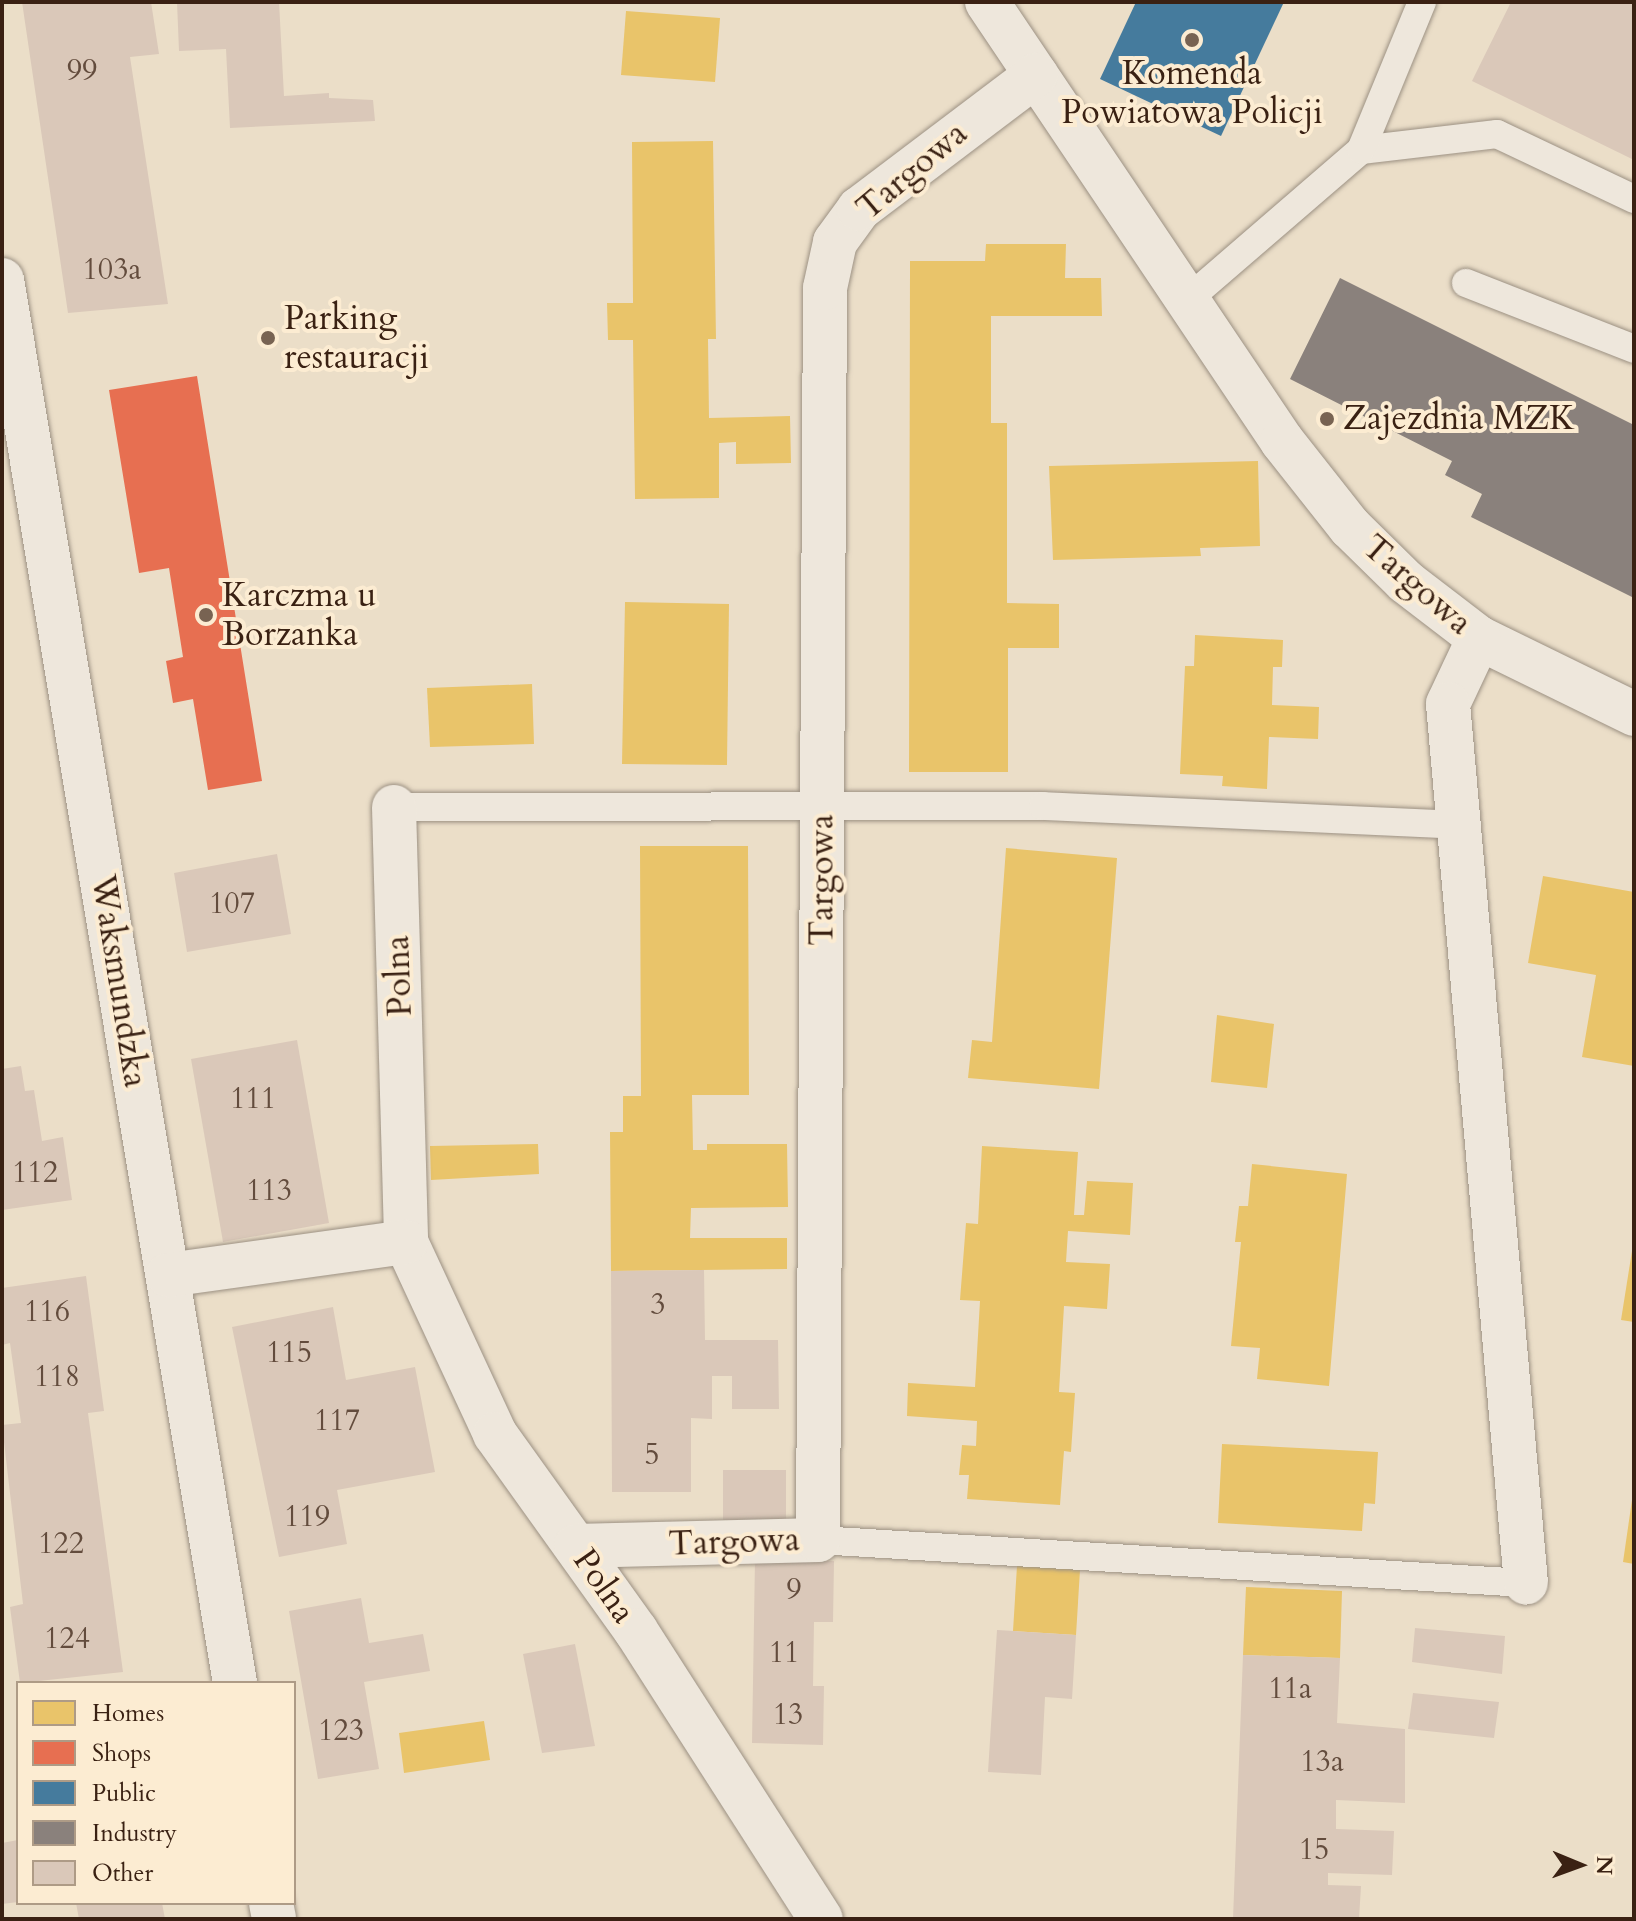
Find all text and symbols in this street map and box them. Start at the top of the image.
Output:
marker: Komenda Powiatowa Policji [1183,31,1201,49]
house number: 99 [67,53,97,89]
place label: Komenda Powiatowa Policji [1061,53,1323,132]
street label: Targowa [849,113,975,229]
house number: 103a [82,252,142,288]
place label: Parking restauracji [284,298,429,378]
marker: Parking restauracji [259,329,277,347]
place label: Zajezdnia MZK [1343,399,1575,439]
marker: Zajezdnia MZK [1318,410,1336,428]
street label: Targowa [1354,526,1480,644]
place label: Karczma u Borzanka [222,575,376,654]
marker: Karczma u Borzanka [197,606,215,624]
street label: Targowa [802,814,842,946]
street label: Waksmundzka [82,872,156,1090]
house number: 107 [209,886,255,922]
street label: Polna [377,935,421,1017]
house number: 111 [230,1081,276,1117]
house number: 112 [12,1155,58,1191]
house number: 113 [246,1173,292,1209]
house number: 3 [650,1287,666,1323]
house number: 116 [24,1294,70,1330]
house number: 115 [266,1335,312,1371]
house number: 118 [34,1359,80,1395]
house number: 117 [314,1403,360,1439]
house number: 5 [644,1437,660,1473]
house number: 119 [284,1499,330,1535]
street label: Targowa [668,1519,800,1565]
house number: 122 [38,1526,84,1562]
street label: Polna [564,1541,644,1631]
house number: 9 [786,1572,802,1608]
house number: 124 [44,1621,90,1657]
house number: 11 [769,1635,799,1671]
house number: 11a [1268,1671,1312,1707]
legend [16,1681,296,1905]
text: Homes [92,1697,164,1730]
house number: 13 [773,1697,803,1733]
house number: 123 [318,1713,364,1749]
text: Shops [92,1737,151,1770]
house number: 13a [1300,1744,1344,1780]
text: Public [92,1777,156,1810]
text: Industry [92,1817,177,1850]
north arrow [1540,1825,1620,1905]
house number: 15 [1299,1832,1329,1868]
text: N [1589,1856,1619,1875]
text: Other [92,1857,153,1890]

